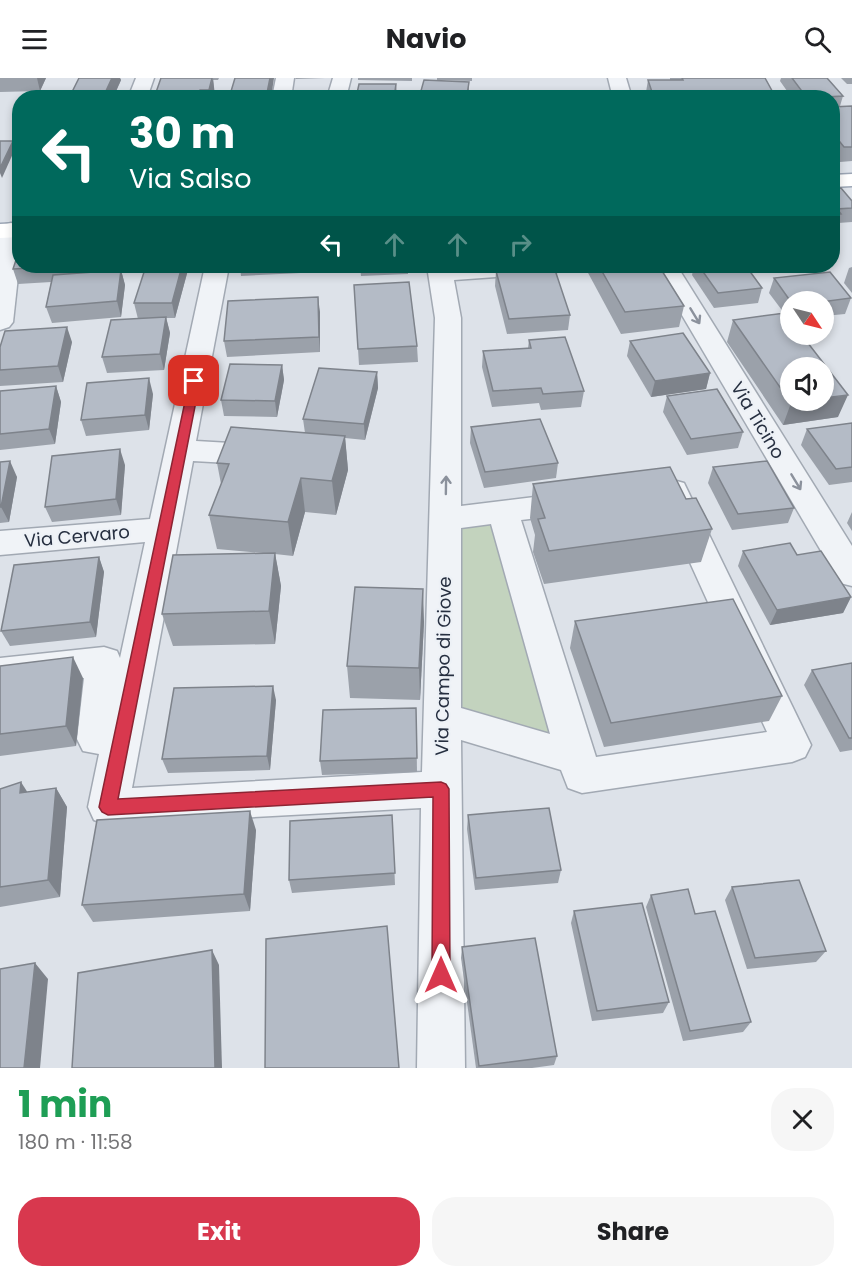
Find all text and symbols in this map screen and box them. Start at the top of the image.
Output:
text: Navio [386,20,466,57]
icon: menu [18,23,51,56]
icon: search [801,23,834,56]
text: 30 m [129,104,235,163]
icon: left [30,114,108,192]
text: Via Salso [129,160,251,197]
icon: left [315,228,348,261]
icon: ahead [378,228,411,261]
icon: ahead [441,228,474,261]
icon: right [504,228,537,261]
north arrow [780,291,834,345]
map controls [780,291,834,411]
one-way arrow [689,307,701,324]
pin [168,355,219,406]
button: sound [780,357,834,411]
icon: arrive [177,364,210,397]
street label: Via Ticino [725,377,791,463]
one-way arrow [791,473,803,490]
one-way arrow [440,475,452,495]
street label: Via Cervaro [23,519,131,553]
street label: Via Campo di Giove [429,576,457,756]
position arrow [409,943,473,1007]
text: 1 min [18,1079,112,1130]
button: close [771,1088,834,1151]
text: 180 m · 11:58 [18,1128,133,1156]
button: Exit [18,1197,420,1266]
button: Share [432,1197,834,1266]

